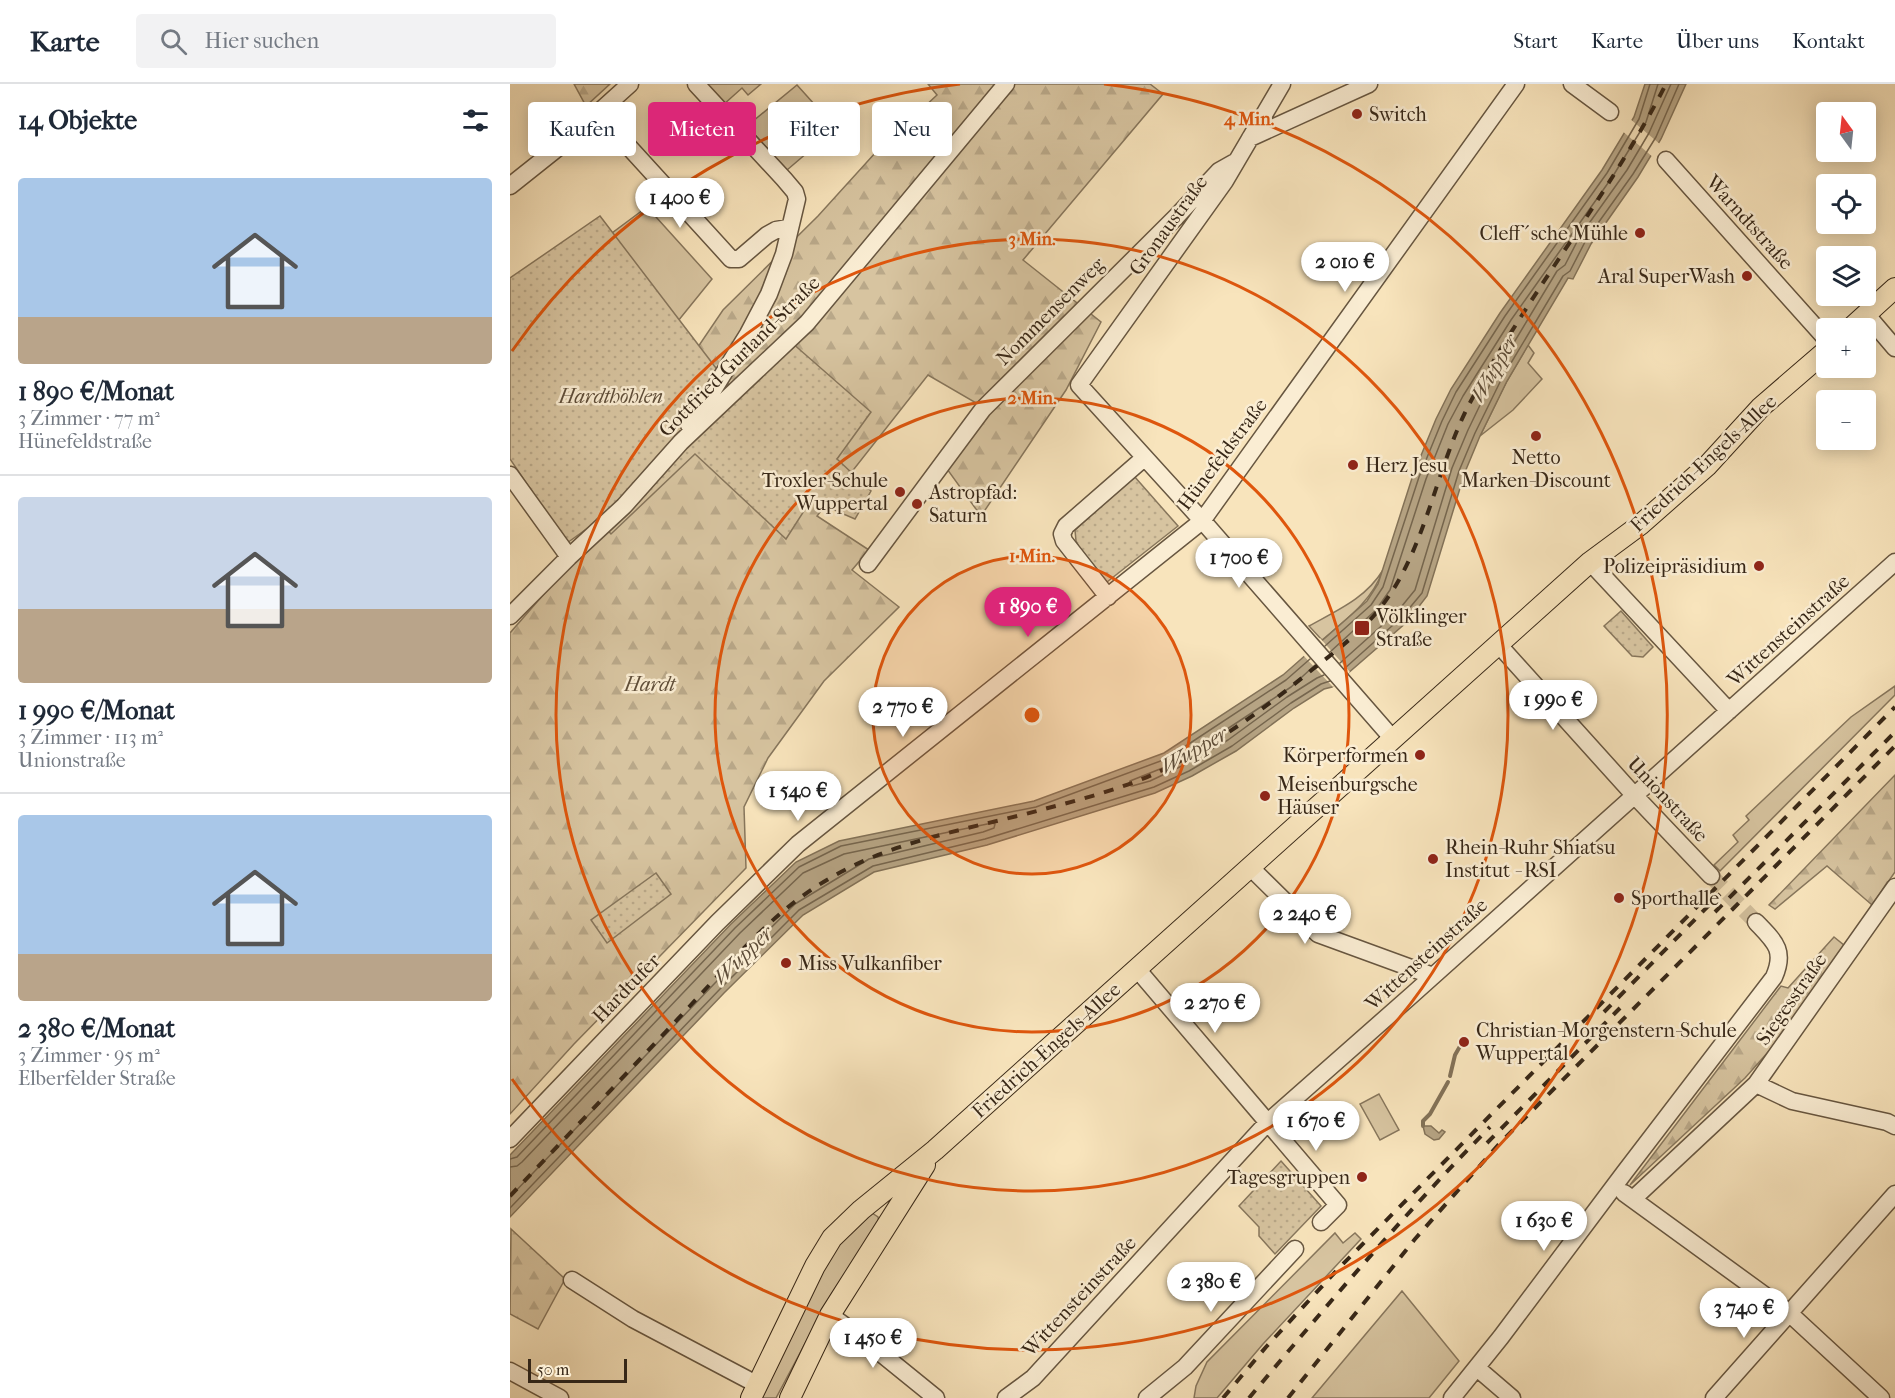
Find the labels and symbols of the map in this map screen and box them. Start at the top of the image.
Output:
north arrow [1816,102,1876,162]
place label: Switch [1369,103,1428,126]
marker: Switch [1350,107,1364,121]
text: 4 Min. [1223,109,1275,130]
street label: Warndtstraße [1701,170,1798,274]
street label: Gronaustraße [1124,171,1212,280]
pin: 1 400 € [625,178,735,229]
place label: Cleff´sche Mühle [1480,222,1628,245]
marker: Cleff´sche Mühle [1633,226,1647,240]
text: 3 Min. [1009,229,1056,250]
pin: 2 010 € [1290,242,1400,293]
street label: Nommensenweg [992,252,1109,370]
place label: Aral SuperWash [1597,265,1736,288]
marker: Aral SuperWash [1740,269,1754,283]
street label: Gottfried-Gurland-Straße [654,271,825,441]
water label: Wupper [1465,329,1523,406]
park label: Hardthöhlen [558,385,663,408]
text: 2 Min. [1008,388,1057,409]
street label: Friedrich-Engels-Allee [1626,390,1781,537]
street label: Hünefeldstraße [1173,394,1272,515]
marker: Netto Marken-Discount [1529,429,1543,443]
place label: Netto Marken-Discount [1461,446,1611,492]
place label: Herz Jesu [1365,454,1448,477]
marker: Herz Jesu [1346,458,1360,472]
place label: Troxler-Schule Wuppertal [762,469,888,515]
place label: Astropfad: Saturn [928,481,1017,527]
marker: Troxler-Schule Wuppertal [893,485,907,499]
marker: Astropfad: Saturn [910,497,924,511]
pin: 1 700 € [1184,538,1294,589]
text: 1 Min. [1009,546,1056,567]
place label: Polizeipräsidium [1603,555,1747,578]
marker: Polizeipräsidium [1752,559,1766,573]
street label: Wittensteinstraße [1722,570,1854,692]
pin: 1 890 € [973,587,1083,638]
place label: Völklinger Straße [1375,605,1467,651]
marker: Völklinger Straße [1353,619,1371,637]
park label: Hardt [624,673,677,696]
pin: 1 990 € [1498,680,1608,731]
pin: 2 770 € [848,687,958,738]
centre of rings [1022,705,1042,725]
water label: Wupper [1156,721,1233,779]
place label: Körperformen [1283,744,1408,767]
marker: Körperformen [1413,748,1427,762]
street label: Unionstraße [1623,752,1713,847]
pin: 1 540 € [743,771,853,822]
place label: Meisenburgsche Häuser [1277,773,1418,819]
marker: Meisenburgsche Häuser [1258,789,1272,803]
place label: Rhein-Ruhr Shiatsu Institut - RSI [1445,836,1616,882]
marker: Rhein-Ruhr Shiatsu Institut - RSI [1426,852,1440,866]
place label: Sporthalle [1631,887,1719,910]
marker: Sporthalle [1612,891,1626,905]
pin: 2 240 € [1250,894,1360,945]
street label: Wittensteinstraße [1360,894,1492,1016]
water label: Wupper [708,920,779,989]
street label: Hardtufer [588,949,665,1028]
street label: Siegesstraße [1751,949,1832,1050]
place label: Miss Vulkanfiber [798,952,942,975]
marker: Miss Vulkanfiber [779,956,793,970]
street label: Friedrich-Engels-Allee [968,978,1125,1123]
pin: 2 270 € [1160,983,1270,1034]
place label: Christian-Morgenstern-Schule Wuppertal [1475,1019,1737,1065]
marker: Christian-Morgenstern-Schule Wuppertal [1457,1035,1471,1049]
pin: 1 670 € [1261,1101,1371,1152]
place label: Tagesgruppen [1227,1166,1350,1189]
marker: Tagesgruppen [1355,1170,1369,1184]
pin: 1 630 € [1489,1201,1599,1252]
street label: Wittensteinstraße [1017,1231,1141,1362]
pin: 2 380 € [1156,1262,1266,1313]
pin: 3 740 € [1689,1288,1799,1339]
pin: 1 450 € [818,1318,928,1369]
scale bar [528,1356,627,1384]

